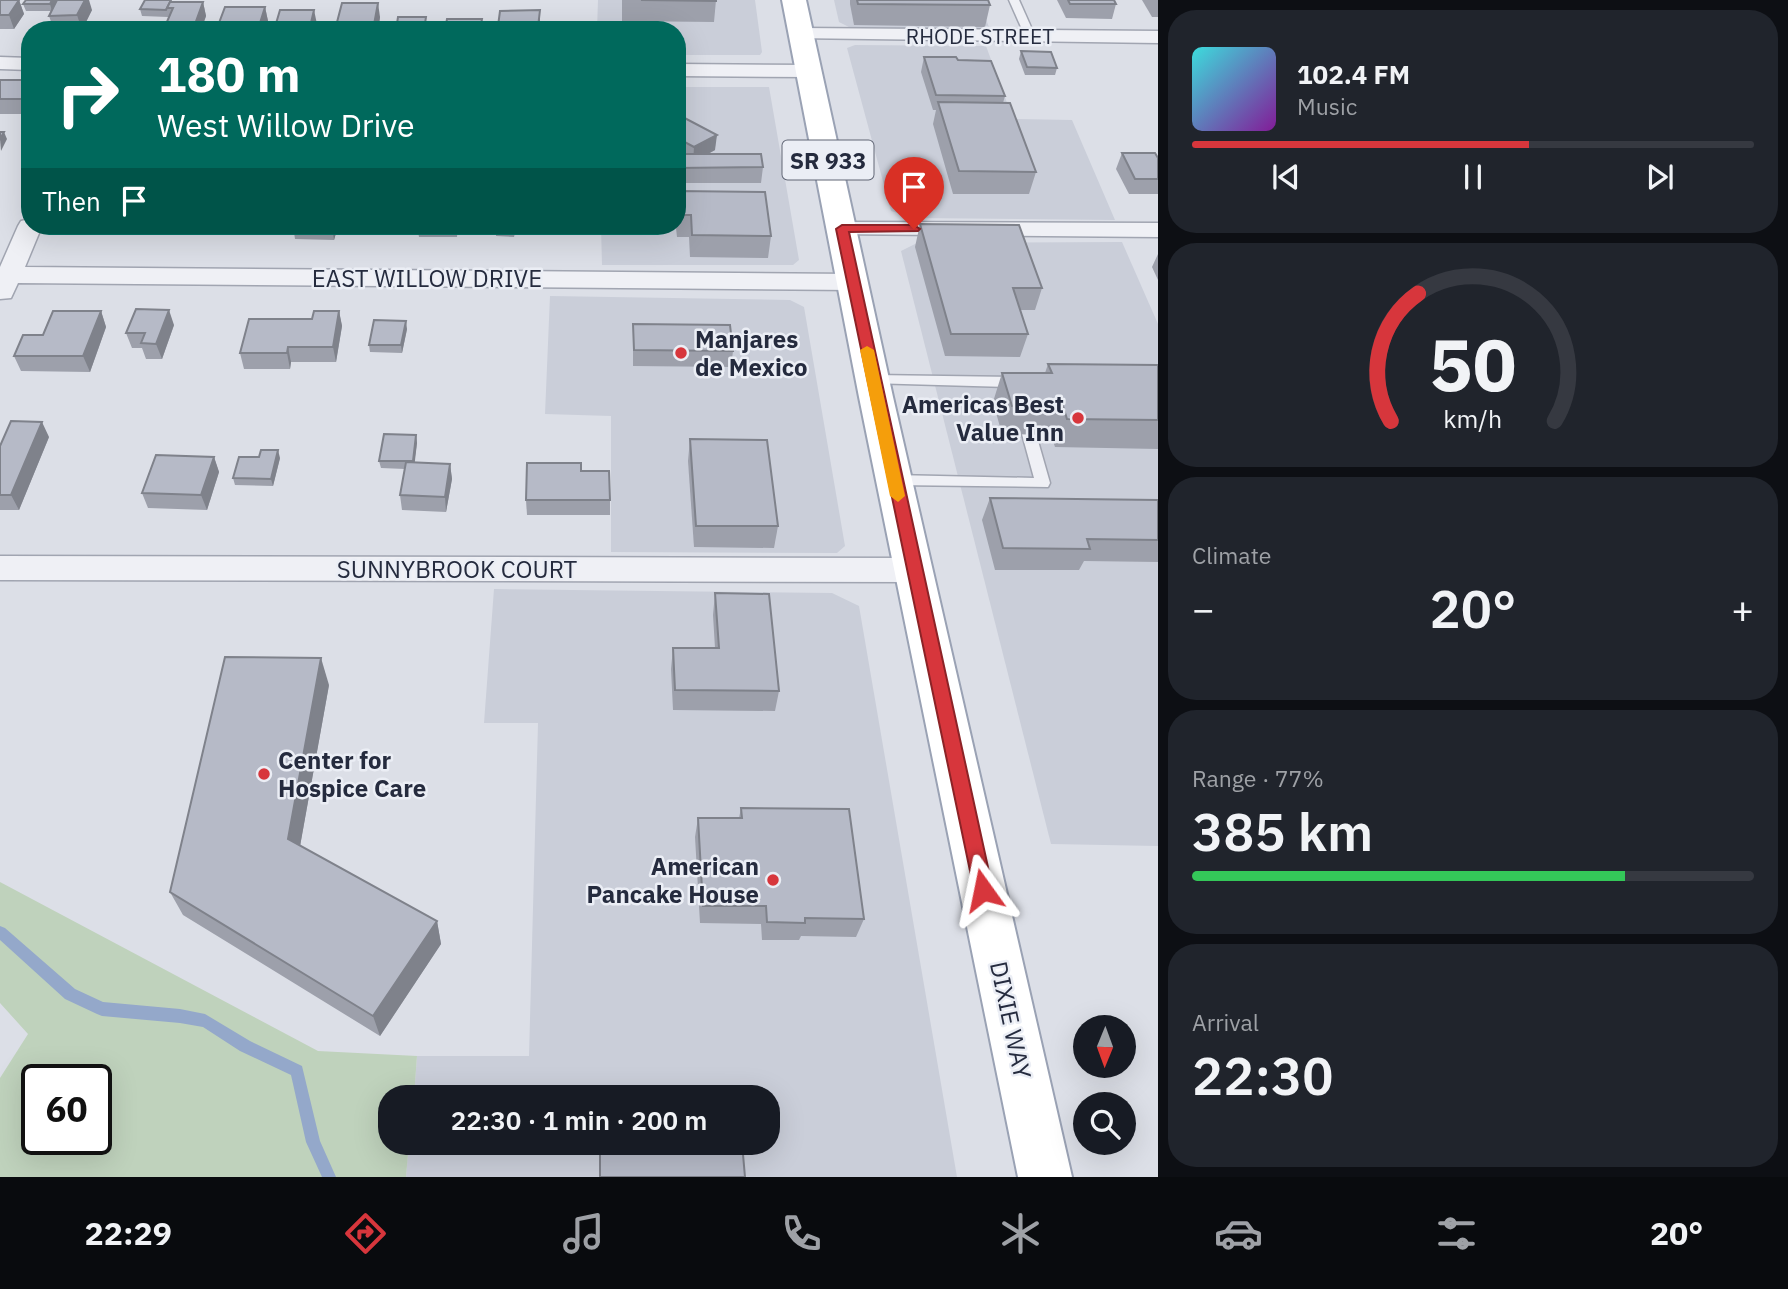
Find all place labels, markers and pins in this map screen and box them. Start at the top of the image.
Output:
pin [884,157,944,229]
place label: Manjares de Mexico [695,323,808,383]
marker: Manjares de Mexico [673,345,689,361]
place label: Americas Best Value Inn [902,388,1064,448]
marker: Americas Best Value Inn [1070,410,1086,426]
place label: Center for Hospice Care [278,744,426,804]
marker: Center for Hospice Care [256,766,272,782]
place label: American Pancake House [586,850,759,910]
marker: American Pancake House [765,872,781,888]

